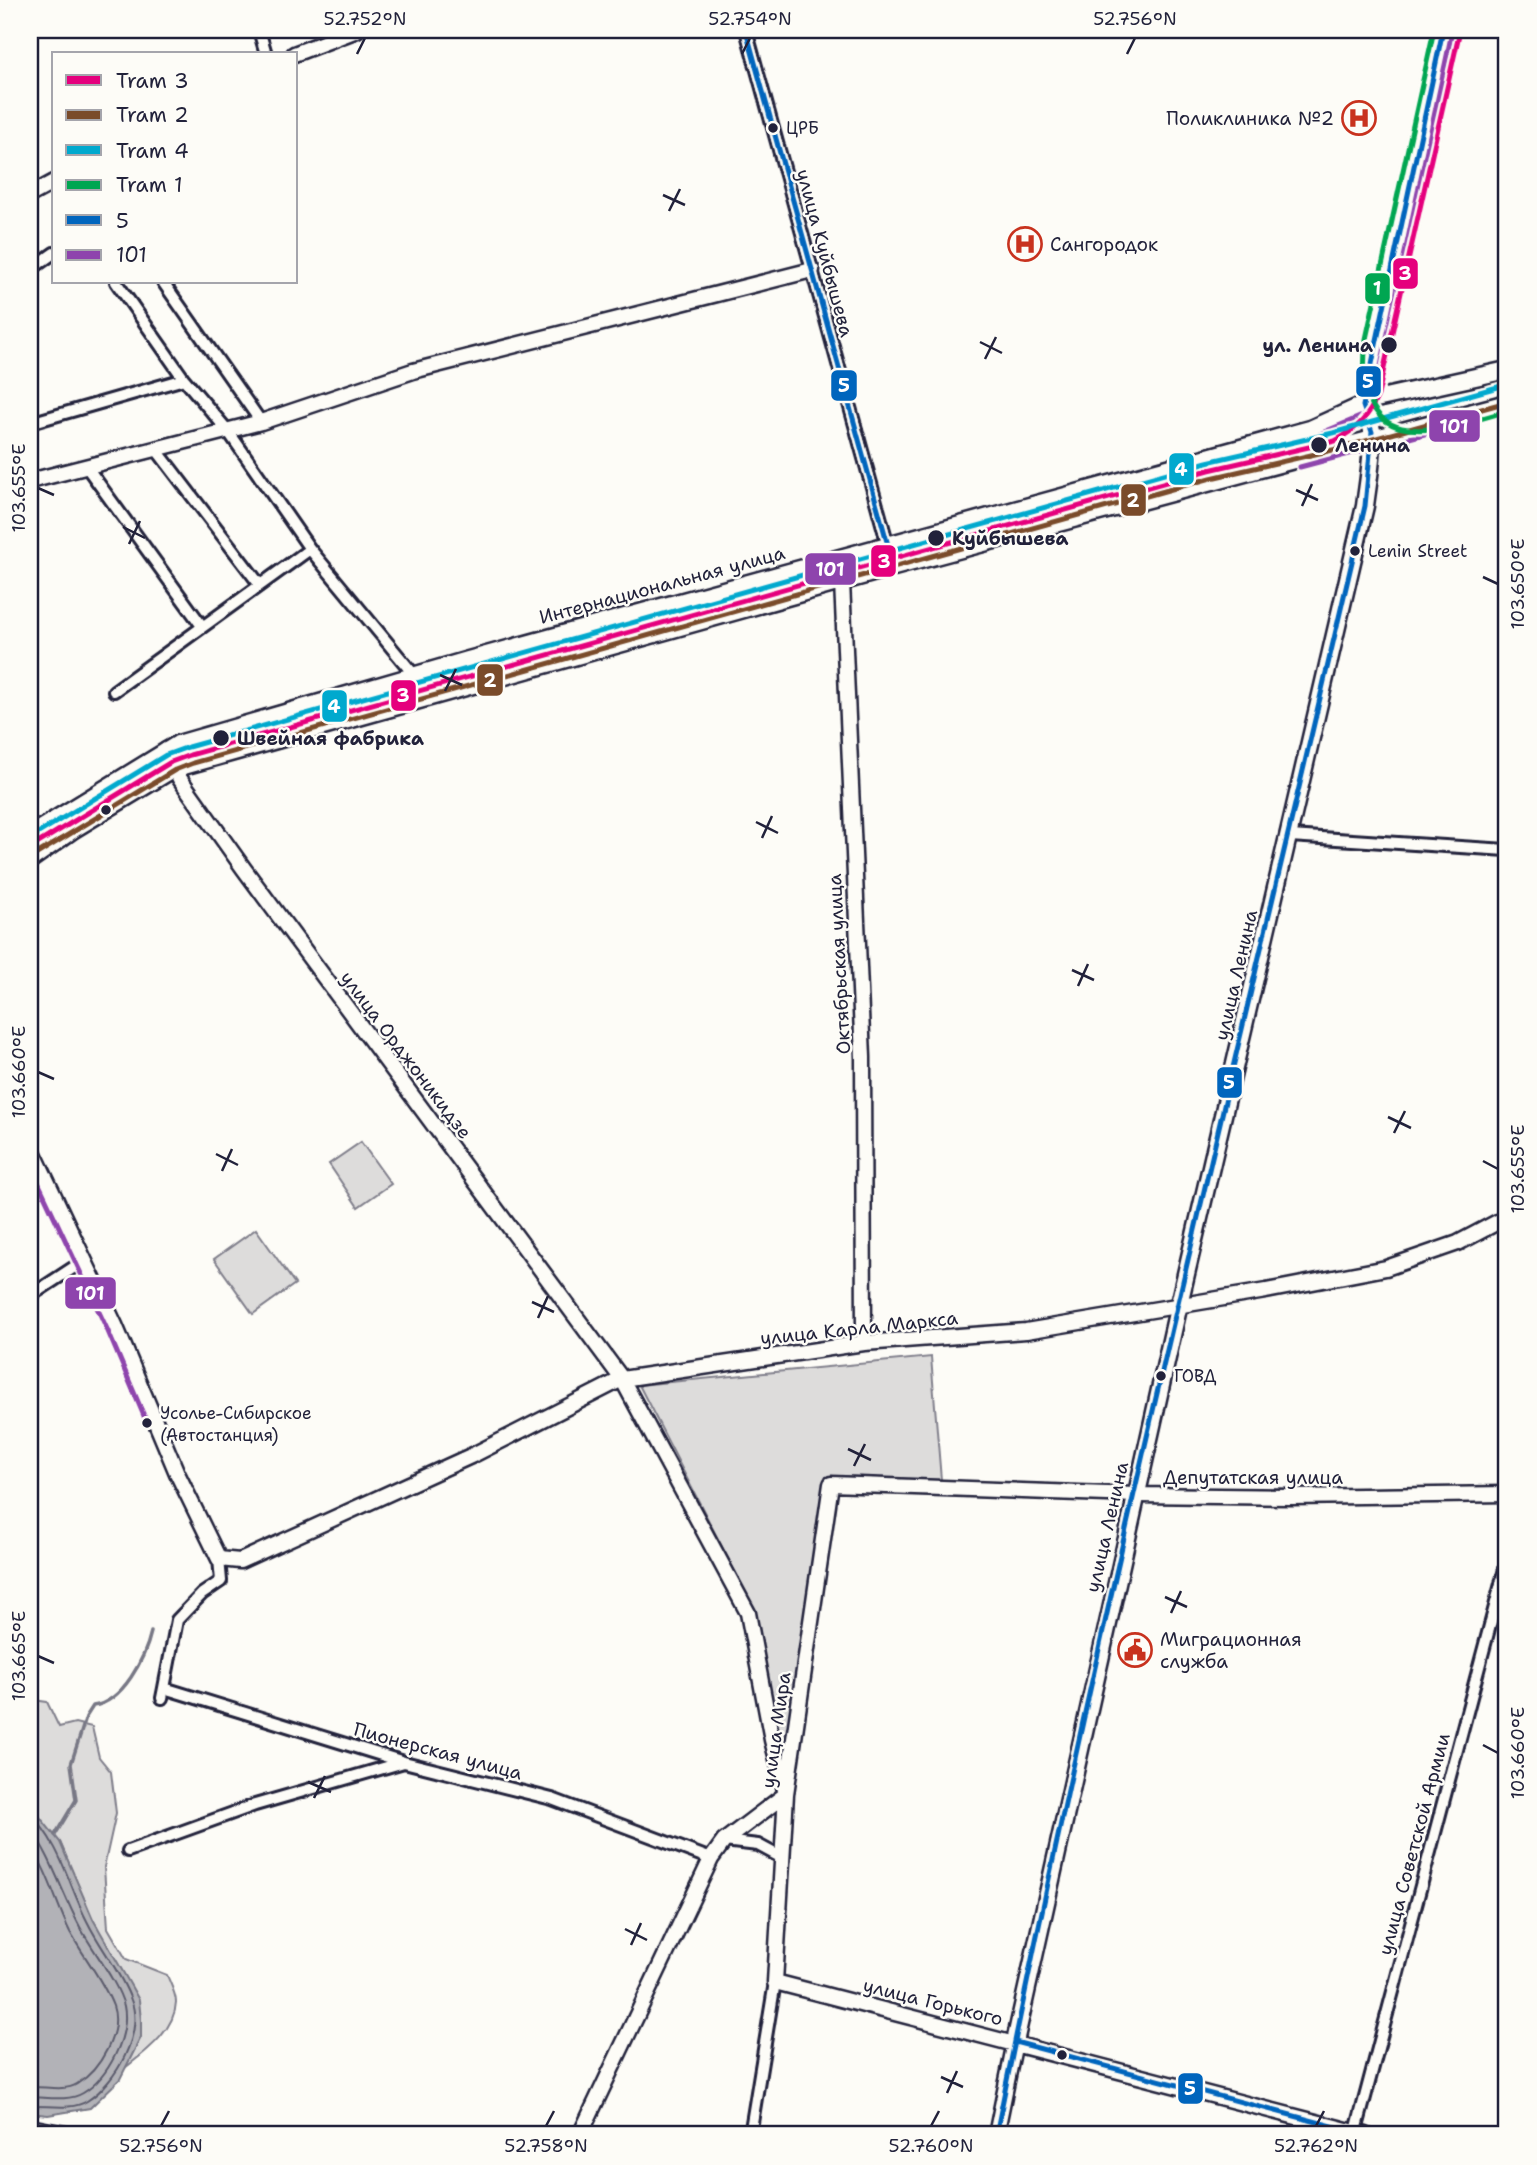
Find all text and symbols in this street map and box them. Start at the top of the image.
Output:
text: 52.752°N [324,7,406,31]
text: 52.754°N [708,7,792,31]
text: 52.756°N [1093,7,1177,31]
legend [52,52,298,284]
text: Tram 3 [116,67,189,95]
hospital icon: Поликлиника №2 [1340,99,1378,137]
text: Tram 2 [116,101,189,129]
place label: Поликлиника №2 [1166,106,1334,131]
place label: ЦРБ [786,117,819,139]
marker: ЦРБ [766,121,780,135]
text: Tram 4 [116,137,189,165]
street label: улица Куйбышева [791,166,859,340]
text: Tram 1 [116,171,183,199]
text: 5 [116,207,129,235]
hospital icon: Сангородок [1006,225,1044,263]
place label: Сангородок [1050,232,1158,257]
text: 101 [116,241,147,269]
line badge: 3 [1392,257,1419,290]
text: 3 [1398,261,1412,286]
line badge: 1 [1364,272,1391,305]
text: 1 [1373,276,1381,301]
place label: ул. Ленина [1262,333,1373,358]
marker: ул. Ленина [1379,335,1399,355]
line badge: 5 [1355,365,1382,398]
line badge: 5 [830,369,858,402]
text: 5 [1362,369,1374,394]
text: 5 [838,373,850,398]
line badge: 101 [1428,409,1481,443]
text: 101 [1439,414,1469,439]
place label: Ленина [1335,433,1410,458]
marker: Ленина [1309,435,1329,455]
text: 103.655°E [7,444,31,532]
line badge: 4 [1168,452,1195,486]
text: 4 [1174,457,1188,482]
line badge: 2 [1120,483,1147,517]
text: 2 [1126,488,1140,513]
place label: Куйбышева [952,526,1068,551]
marker: Куйбышева [926,528,946,548]
text: 103.650°E [1506,539,1530,629]
street label: Интернациональная улица [536,540,788,630]
place label: Lenin Street [1368,540,1467,562]
line badge: 3 [870,544,897,578]
marker: Lenin Street [1348,544,1362,558]
text: 3 [877,549,891,574]
line badge: 101 [804,552,857,586]
text: 101 [815,557,845,582]
line badge: 2 [476,663,504,697]
text: 2 [483,668,497,693]
line badge: 3 [390,679,417,712]
text: 3 [396,683,410,708]
line badge: 4 [321,689,348,723]
text: 4 [327,694,341,719]
place label: Швейная фабрика [237,726,424,751]
marker: Швейная фабрика [211,728,231,748]
unlabelled marker [99,803,113,817]
street label: Октябрьская улица [822,873,856,1055]
street label: улица Ленина [1209,907,1263,1043]
street label: улица Орджоникидзе [335,966,477,1144]
text: 103.660°E [7,1026,31,1118]
line badge: 5 [1216,1066,1243,1099]
text: 5 [1223,1070,1235,1095]
text: 103.655°E [1506,1125,1530,1213]
line badge: 101 [64,1276,117,1310]
text: 101 [75,1281,105,1306]
street label: улица Карла Маркса [759,1305,959,1351]
place label: ГОВД [1174,1365,1216,1387]
marker: ГОВД [1154,1369,1168,1383]
place label: Усолье-Сибирское (Автостанция) [160,1402,312,1446]
marker: Усолье-Сибирское (Автостанция) [140,1416,154,1430]
street label: улица Ленина [1080,1459,1134,1595]
street label: Депутатская улица [1163,1465,1343,1490]
text: 103.665°E [7,1611,31,1701]
place label: Миграционная служба [1160,1627,1302,1674]
public building icon: Миграционная служба [1116,1631,1154,1669]
street label: улица Мира [755,1670,797,1790]
text: 103.660°E [1506,1707,1530,1799]
street label: Пионерская улица [351,1716,525,1786]
street label: улица Советской Армии [1372,1730,1456,1958]
street label: улица Горького [860,1973,1006,2031]
unlabelled marker [1055,2048,1069,2062]
line badge: 5 [1177,2072,1204,2105]
text: 5 [1184,2076,1196,2101]
text: 52.756°N [119,2134,203,2158]
text: 52.758°N [504,2134,588,2158]
text: 52.760°N [889,2134,973,2158]
text: 52.762°N [1274,2134,1358,2158]

